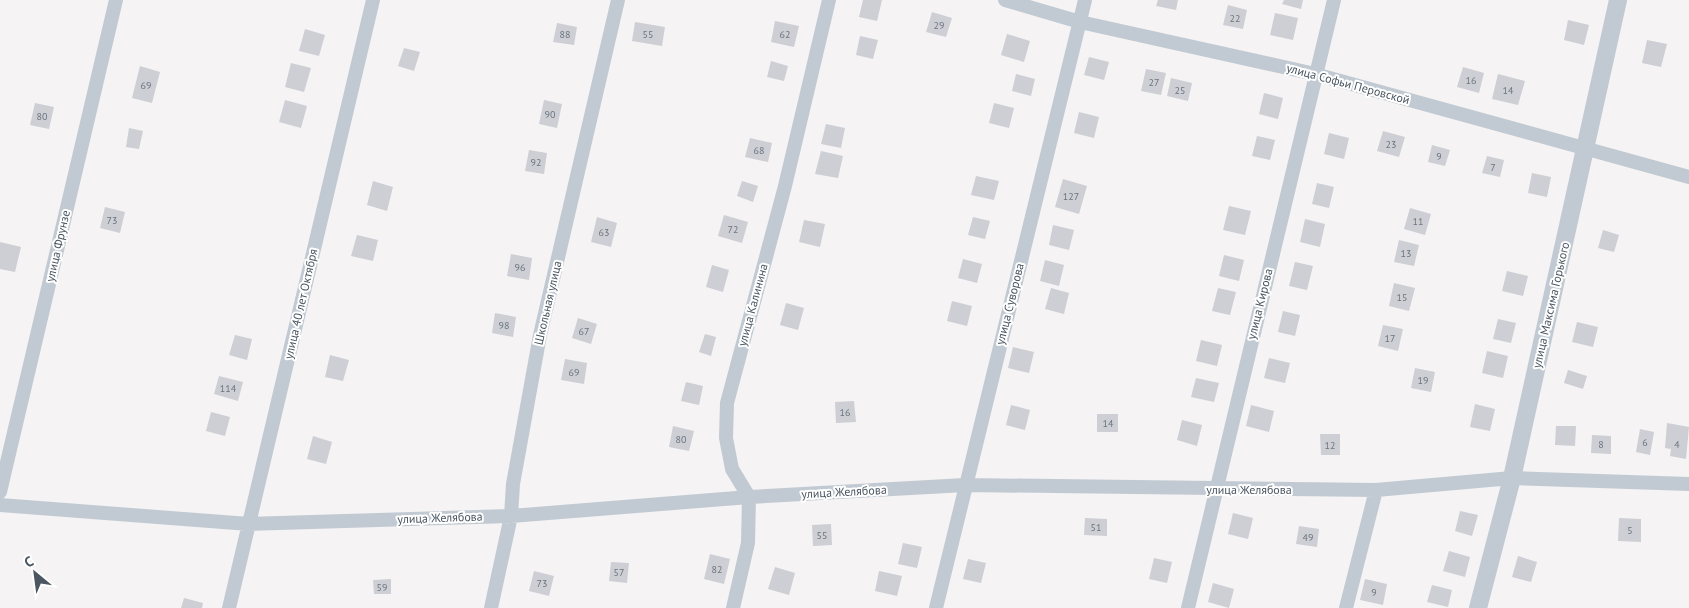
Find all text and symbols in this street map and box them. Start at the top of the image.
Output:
house number: 22 [1230,12,1240,25]
house number: 29 [934,19,944,32]
house number: 88 [560,28,570,41]
house number: 55 [643,28,653,41]
house number: 62 [780,28,790,41]
street label: улица Софьи Перовской [1285,60,1411,107]
house number: 16 [1466,74,1476,87]
house number: 27 [1149,76,1159,89]
house number: 69 [141,79,151,92]
house number: 25 [1175,84,1185,97]
house number: 14 [1503,84,1514,97]
house number: 90 [545,108,556,121]
house number: 80 [37,110,48,123]
house number: 23 [1386,138,1396,151]
house number: 68 [754,144,764,157]
house number: 9 [1436,150,1442,163]
house number: 92 [531,156,541,169]
house number: 7 [1490,161,1496,174]
house number: 127 [1063,190,1079,203]
street label: улица Фрунзе [42,209,73,283]
house number: 73 [107,214,117,227]
house number: 11 [1413,215,1423,228]
house number: 72 [728,223,738,236]
house number: 63 [599,226,609,239]
street label: улица Максима Горького [1529,240,1572,369]
street label: улица 40 лет Октября [281,247,321,361]
house number: 13 [1401,247,1411,260]
street label: Школьная улица [531,259,565,346]
house number: 96 [515,261,525,274]
street label: улица Калинина [734,262,771,348]
street label: улица Суворова [992,262,1027,346]
street label: улица Кирова [1243,267,1276,341]
house number: 15 [1397,291,1407,304]
house number: 98 [499,319,509,332]
house number: 67 [579,325,589,338]
house number: 17 [1385,332,1395,345]
house number: 69 [569,366,579,379]
house number: 19 [1418,374,1428,387]
house number: 114 [220,382,237,395]
house number: 16 [840,406,850,419]
house number: 14 [1103,417,1114,430]
house number: 80 [676,433,687,446]
house number: 6 [1642,436,1648,449]
house number: 8 [1598,438,1604,451]
house number: 4 [1674,438,1680,451]
house number: 12 [1325,439,1335,452]
street label: улица Желябова [801,482,887,501]
street label: улица Желябова [1206,482,1292,497]
street label: улица Желябова [397,509,483,526]
house number: 51 [1091,521,1101,534]
house number: 5 [1627,524,1633,537]
house number: 55 [817,529,827,542]
house number: 49 [1303,531,1313,544]
north arrow [10,548,60,598]
text: С [21,552,37,571]
house number: 82 [712,563,722,576]
house number: 57 [614,566,624,579]
house number: 73 [537,577,547,590]
house number: 59 [377,581,387,594]
house number: 9 [1371,586,1377,599]

